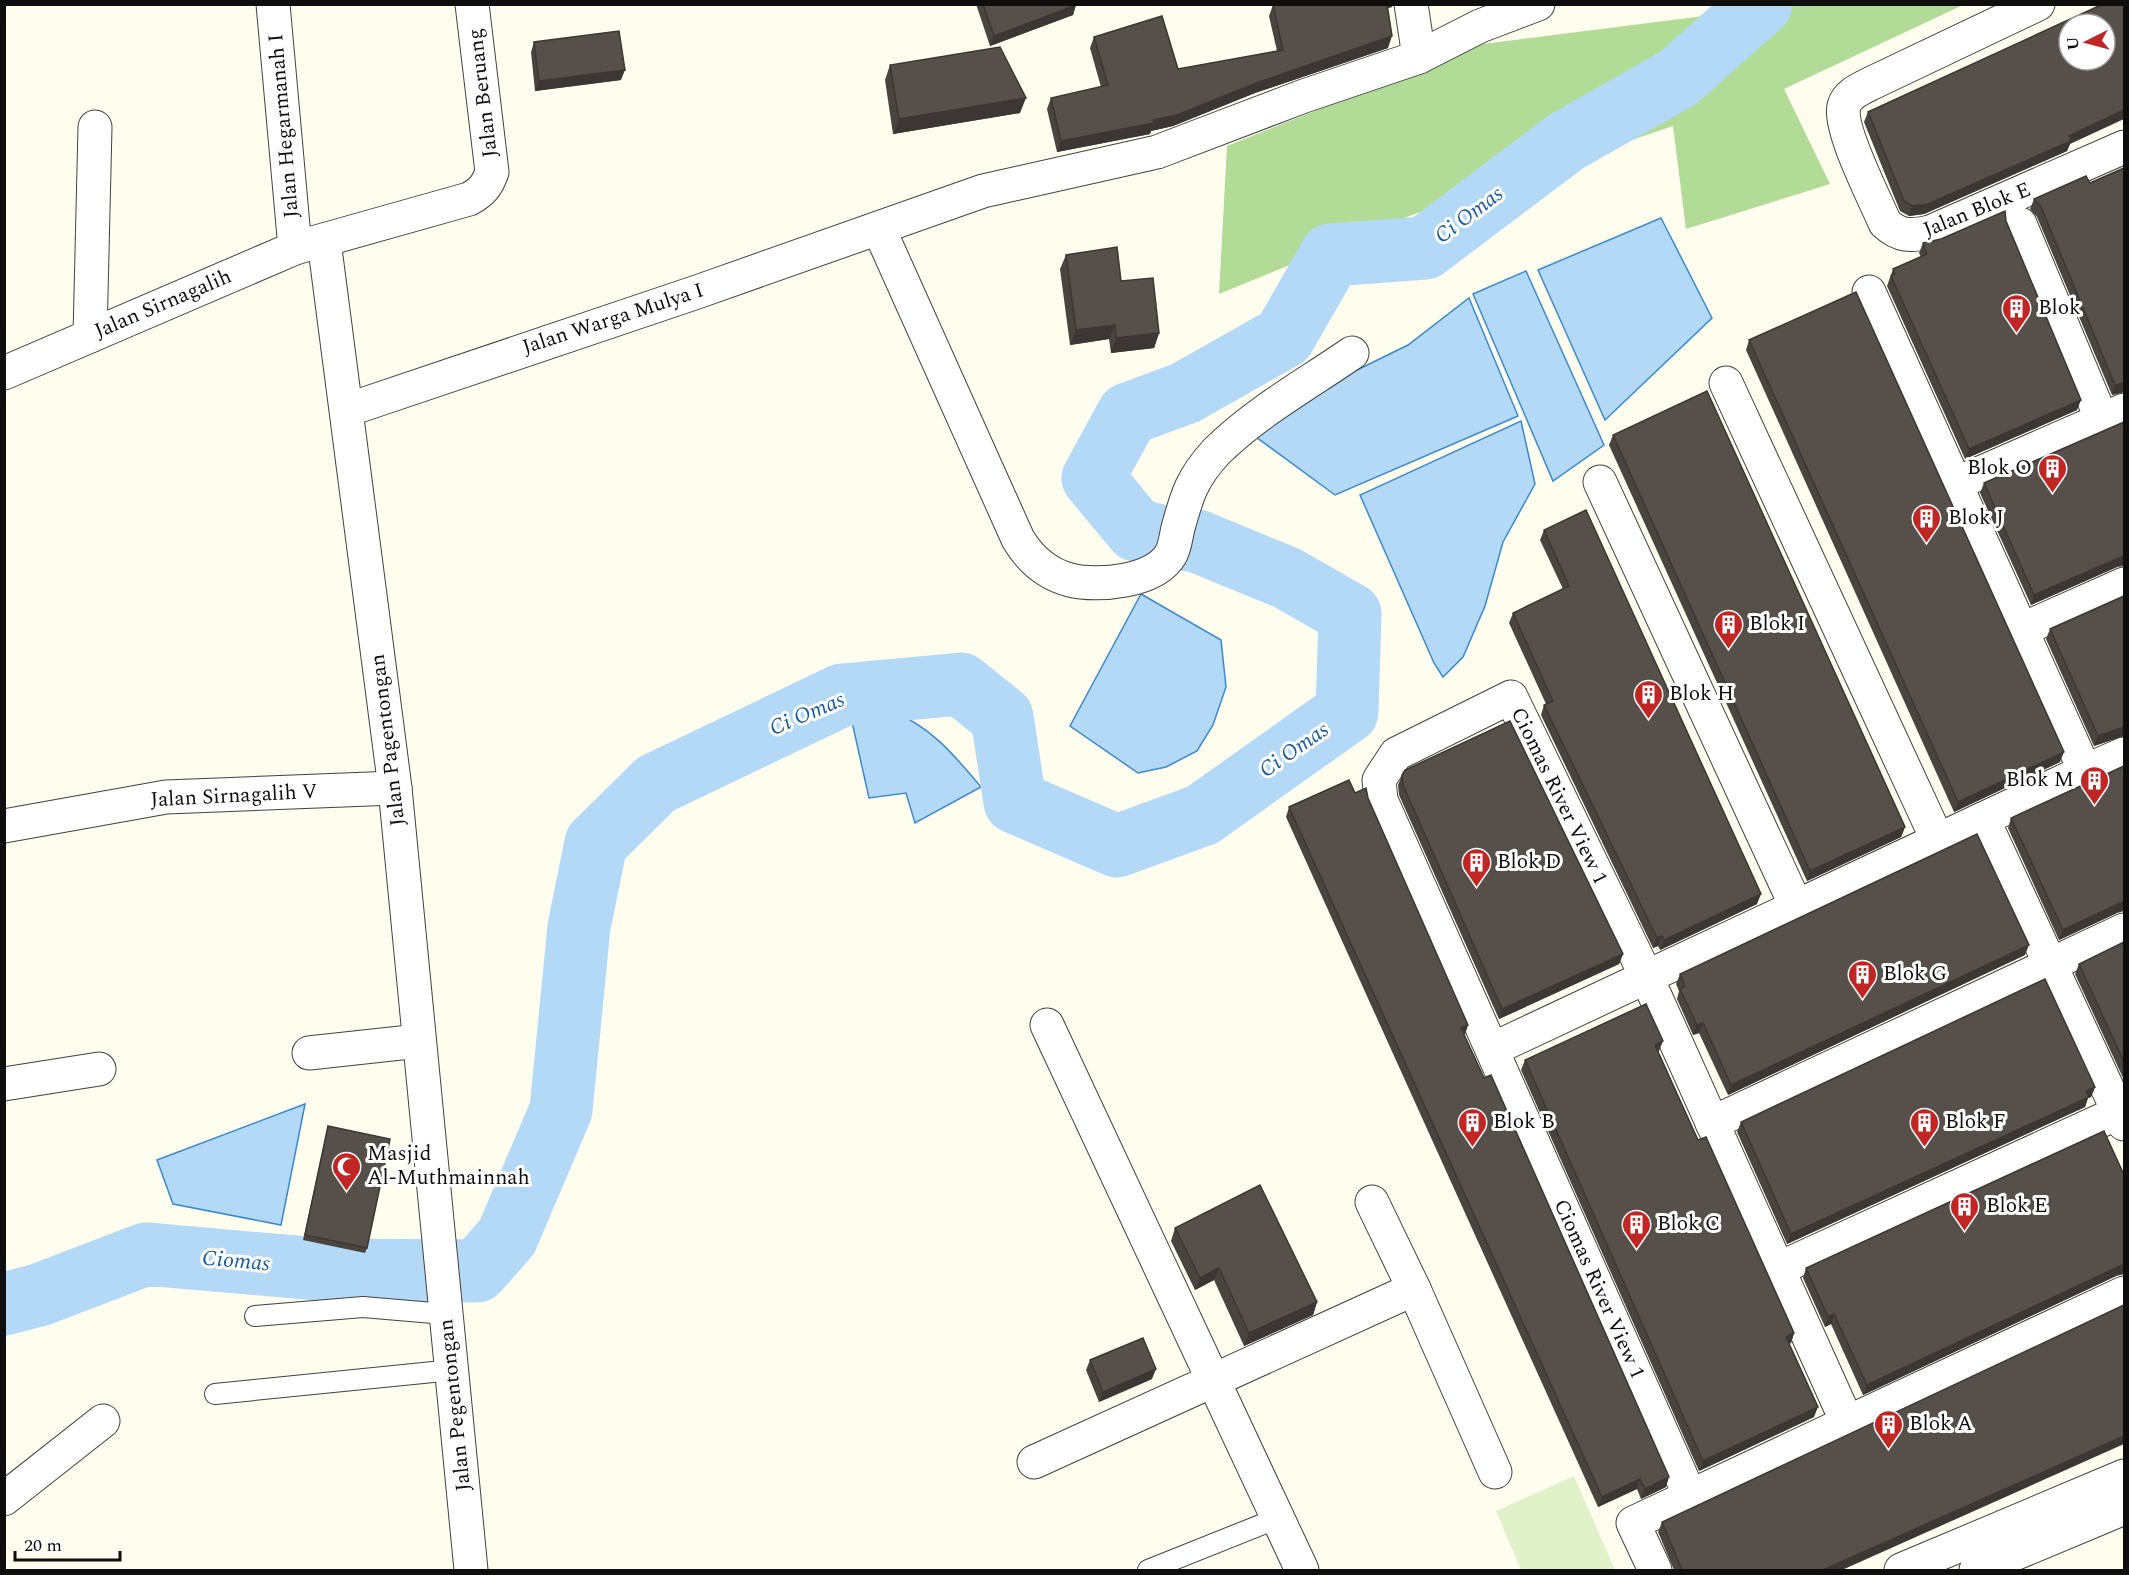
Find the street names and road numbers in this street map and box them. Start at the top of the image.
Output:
street label: Jalan Beruang [459,27,507,159]
street label: Jalan Hegarmanah I [260,33,308,219]
street label: Jalan Blok E [1918,174,2036,246]
street label: Jalan Sirnagalih [89,261,237,347]
street label: Jalan Warga Mulya I [518,275,708,363]
street label: Jalan Pagentongan [362,652,414,828]
street label: Ciomas River View 1 [1502,702,1616,890]
street label: Jalan Sirnagalih V [150,776,318,816]
street label: Ciomas River View 1 [1545,1194,1653,1384]
street label: Jalan Pegentongan [430,1317,480,1493]

